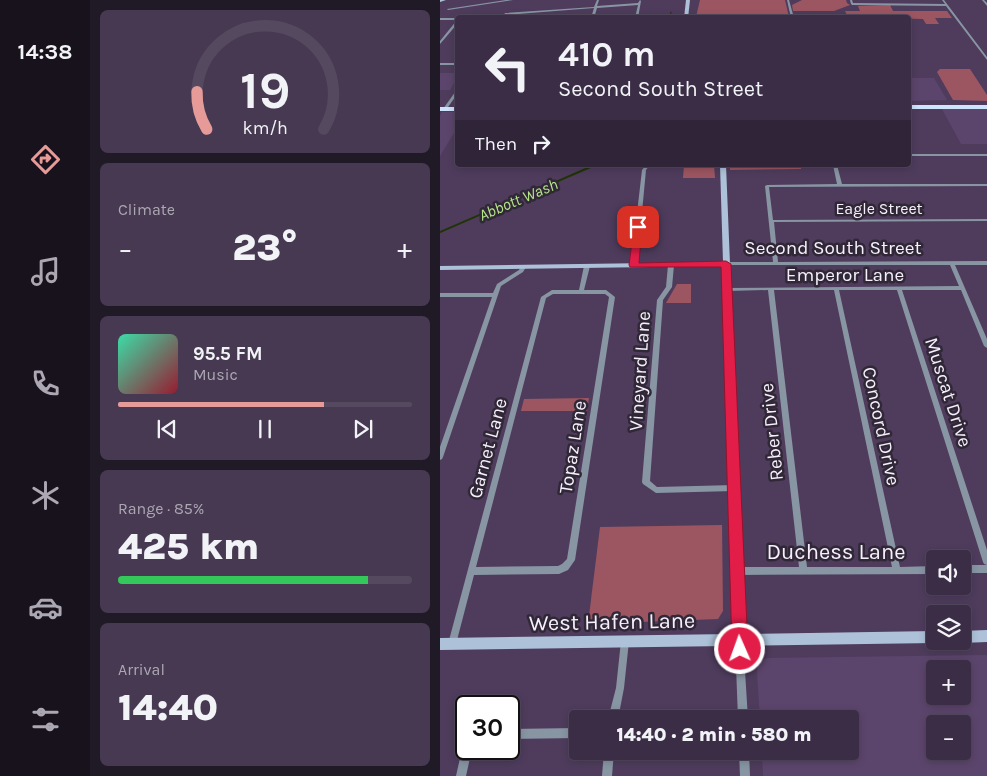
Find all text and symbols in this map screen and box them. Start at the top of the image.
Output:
text: 410 m [558,34,656,75]
icon: left [475,35,540,100]
text: 14:38 [18,39,72,65]
text: 19 [240,60,290,121]
text: Second South Street [558,76,763,102]
text: km/h [242,118,288,139]
icon: right [527,130,555,158]
text: Then [475,133,517,155]
icon: directions [28,142,63,177]
water label: Abbott Wash [476,174,561,225]
street label: Eagle Street [835,199,923,218]
text: Climate [118,200,175,219]
pin [617,206,659,248]
icon: arrive [624,213,652,241]
text: 23° [232,225,298,270]
text: − [118,232,133,265]
text: + [397,232,412,265]
street label: Second South Street [744,237,922,259]
icon: music [28,254,63,289]
street label: Emperor Lane [786,264,904,286]
street label: Vineyard Lane [625,310,655,432]
street label: Muscat Drive [920,335,976,450]
text: 95.5 FM [193,343,263,365]
text: Music [193,365,238,384]
street label: Concord Drive [858,365,904,488]
icon: phone [28,366,63,401]
street label: Reber Drive [756,382,788,482]
street label: Garnet Lane [464,396,512,501]
street label: Topaz Lane [555,399,591,495]
icon: previous [153,415,181,443]
icon: pause [251,415,279,443]
icon: next [349,415,377,443]
icon: climate [28,478,63,513]
text: Range · 85% [118,499,204,518]
text: 425 km [118,524,259,569]
street label: Duchess Lane [766,539,906,565]
map controls [926,550,971,760]
button: sound [926,550,971,595]
icon: car [28,590,63,625]
button: layers [926,605,971,650]
street label: West Hafen Lane [529,608,695,636]
position arrow [713,622,765,674]
text: Arrival [118,660,165,679]
button: + [926,660,971,705]
text: 14:40 [118,685,218,730]
speed limit sign: 30 [455,695,520,760]
icon: filters [28,702,63,737]
button: − [926,715,971,760]
text: 14:40 · 2 min · 580 m [616,724,812,746]

